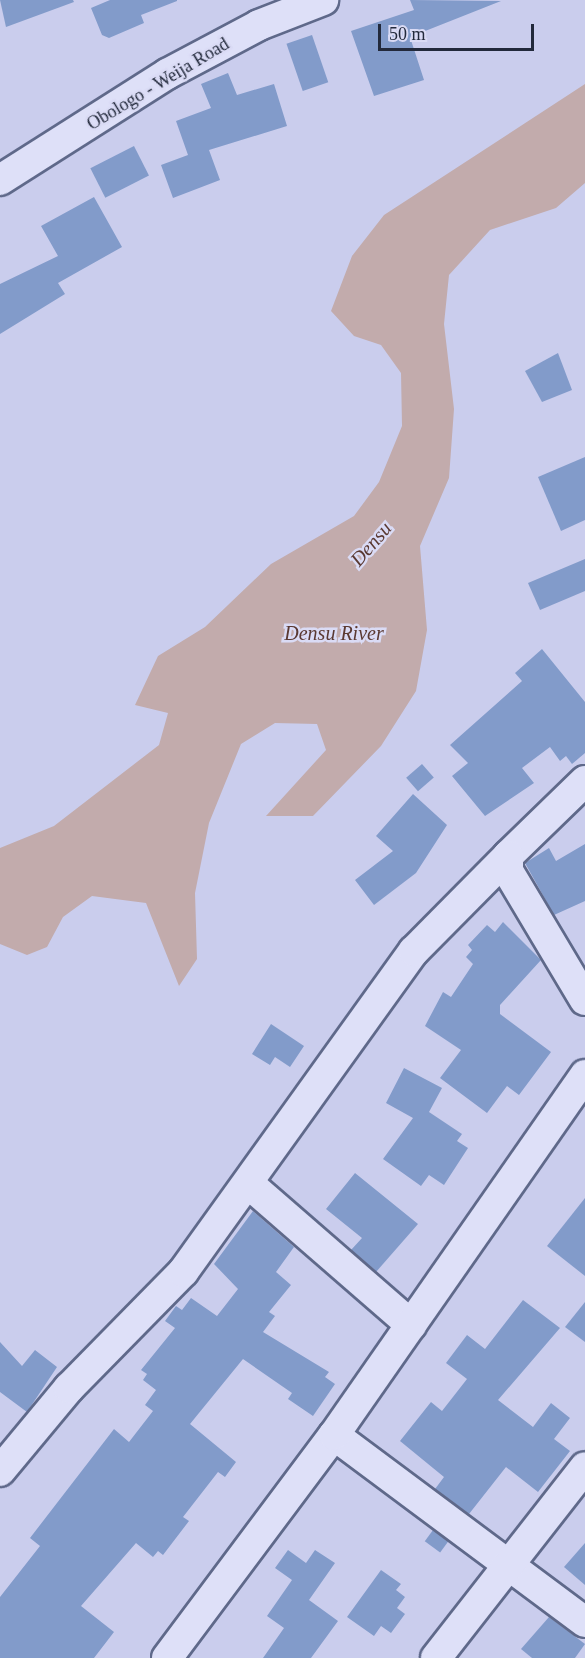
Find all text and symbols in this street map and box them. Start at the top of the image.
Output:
scale bar [381,12,537,50]
text: 50 m [389,24,426,44]
street label: Obologo - Weija Road [83,33,233,135]
water label: Densu [345,517,397,571]
water label: Densu River [284,621,384,645]

